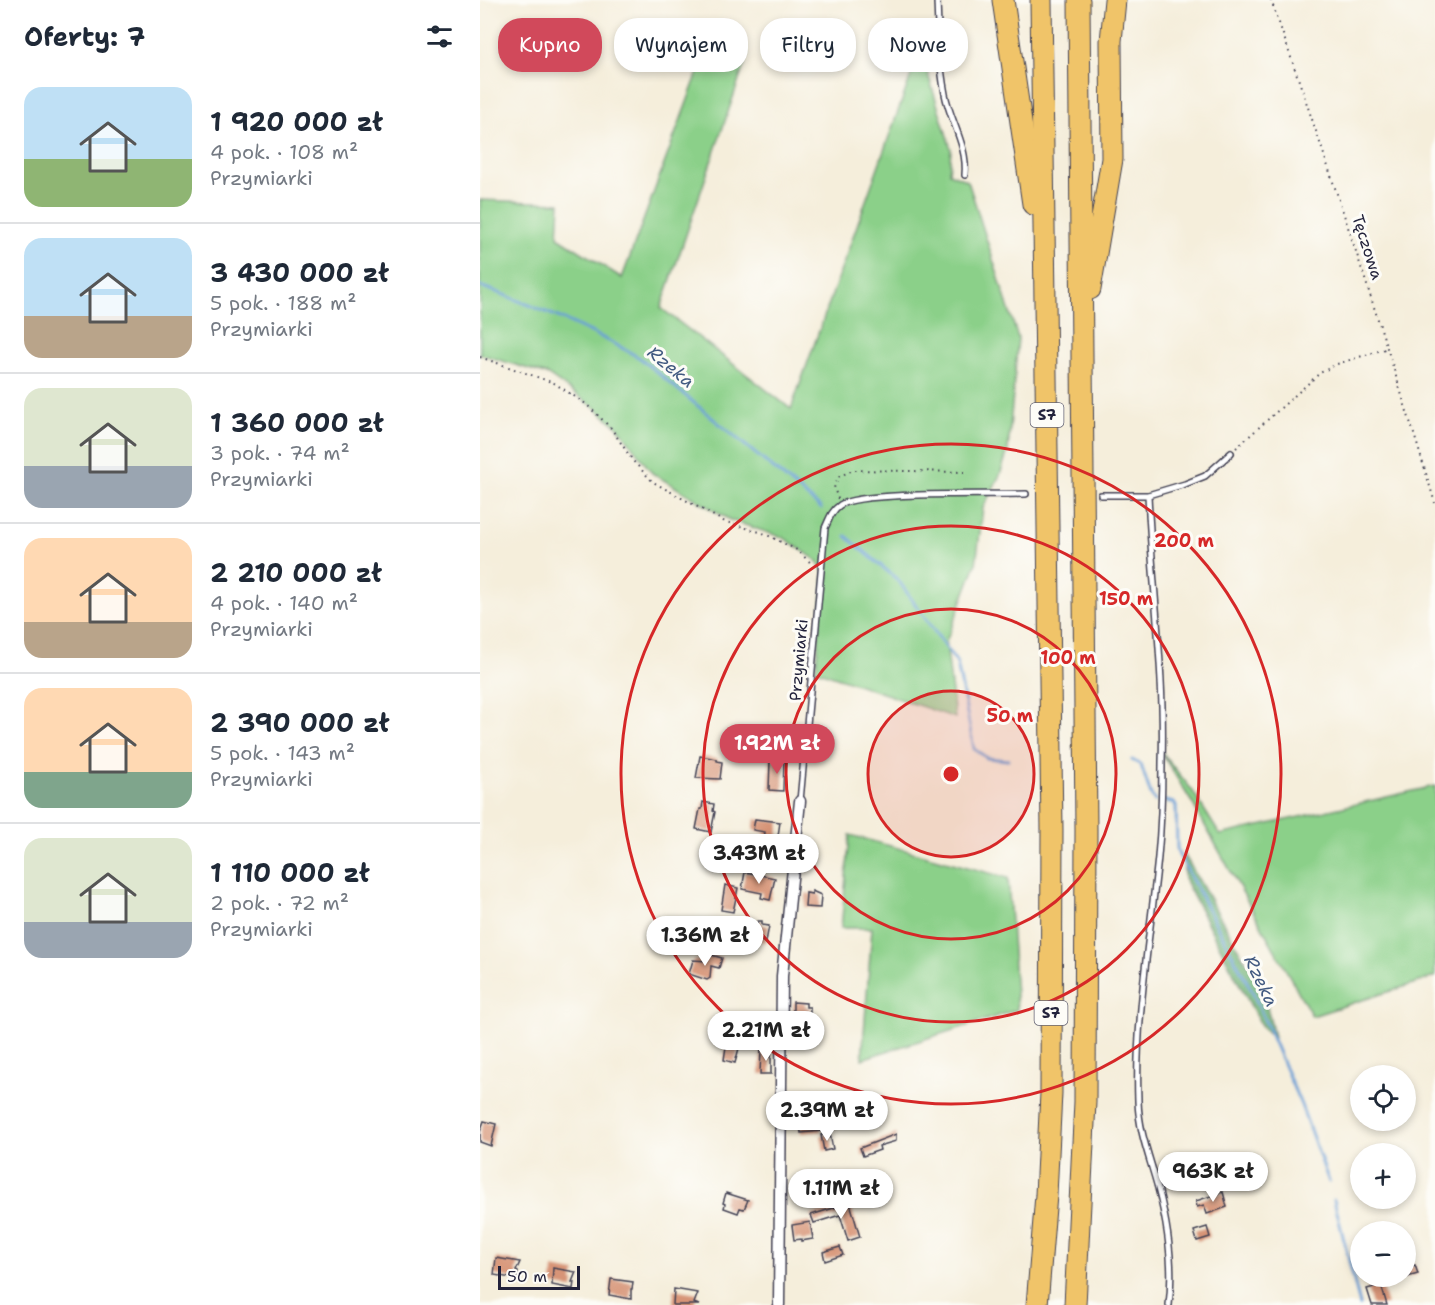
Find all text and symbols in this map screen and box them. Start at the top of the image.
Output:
chip: Kupno [498,18,602,72]
chip: Wynajem [614,18,748,72]
chip: Filtry [760,18,856,72]
chip: Nowe [868,18,968,72]
text: Oferty: 7 [24,19,145,54]
icon: filters [423,20,456,53]
text: 1 920 000 zł [210,104,383,139]
icon: home [72,111,144,183]
text: 4 pok. · 108 m² [210,139,358,165]
text: Przymiarki [210,165,313,191]
street label: Tęczowa [1347,212,1388,282]
text: 3 430 000 zł [210,255,389,290]
icon: home [72,262,144,334]
text: 5 pok. · 188 m² [210,290,356,316]
text: Przymiarki [210,316,313,342]
water label: Rzeka [642,341,700,393]
road number: S7 [1030,403,1064,427]
text: 1 360 000 zł [210,405,384,440]
icon: home [72,412,144,484]
text: 3 pok. · 74 m² [210,440,350,466]
text: Przymiarki [210,466,313,492]
text: 200 m [1154,529,1215,553]
text: 2 210 000 zł [210,555,382,590]
icon: home [72,562,144,634]
text: 150 m [1099,587,1154,611]
text: 4 pok. · 140 m² [210,590,358,616]
text: Przymiarki [210,616,313,642]
street label: Przymiarki [784,618,813,702]
text: 100 m [1040,646,1096,670]
text: 50 m [987,704,1034,728]
text: 2 390 000 zł [210,705,389,740]
icon: home [72,712,144,784]
pin: 1.92M zł [715,724,839,775]
text: 1.92M zł [734,730,820,756]
text: 5 pok. · 143 m² [210,740,355,766]
centre of rings [941,764,961,784]
text: Przymiarki [210,766,313,792]
pin: 3.43M zł [697,834,821,885]
text: 3.43M zł [713,840,805,866]
text: 1 110 000 zł [210,855,370,890]
icon: home [72,862,144,934]
text: 2 pok. · 72 m² [210,890,349,916]
text: Przymiarki [210,916,313,942]
pin: 1.36M zł [643,916,767,967]
text: 1.36M zł [660,922,750,948]
water label: Rzeka [1238,951,1284,1011]
road number: S7 [1034,1001,1068,1025]
pin: 2.21M zł [704,1011,828,1062]
text: 2.21M zł [721,1017,811,1043]
map controls [1350,1065,1416,1287]
button: locate [1350,1065,1416,1131]
pin: 2.39M zł [765,1091,889,1142]
text: 2.39M zł [780,1097,874,1123]
button: + [1350,1143,1416,1209]
pin: 963K zł [1158,1152,1268,1203]
text: 963K zł [1172,1158,1254,1184]
pin: 1.11M zł [779,1169,903,1220]
text: 1.11M zł [802,1175,880,1201]
button: − [1350,1221,1416,1287]
scale bar [498,1263,580,1290]
text: 50 m [507,1266,547,1287]

